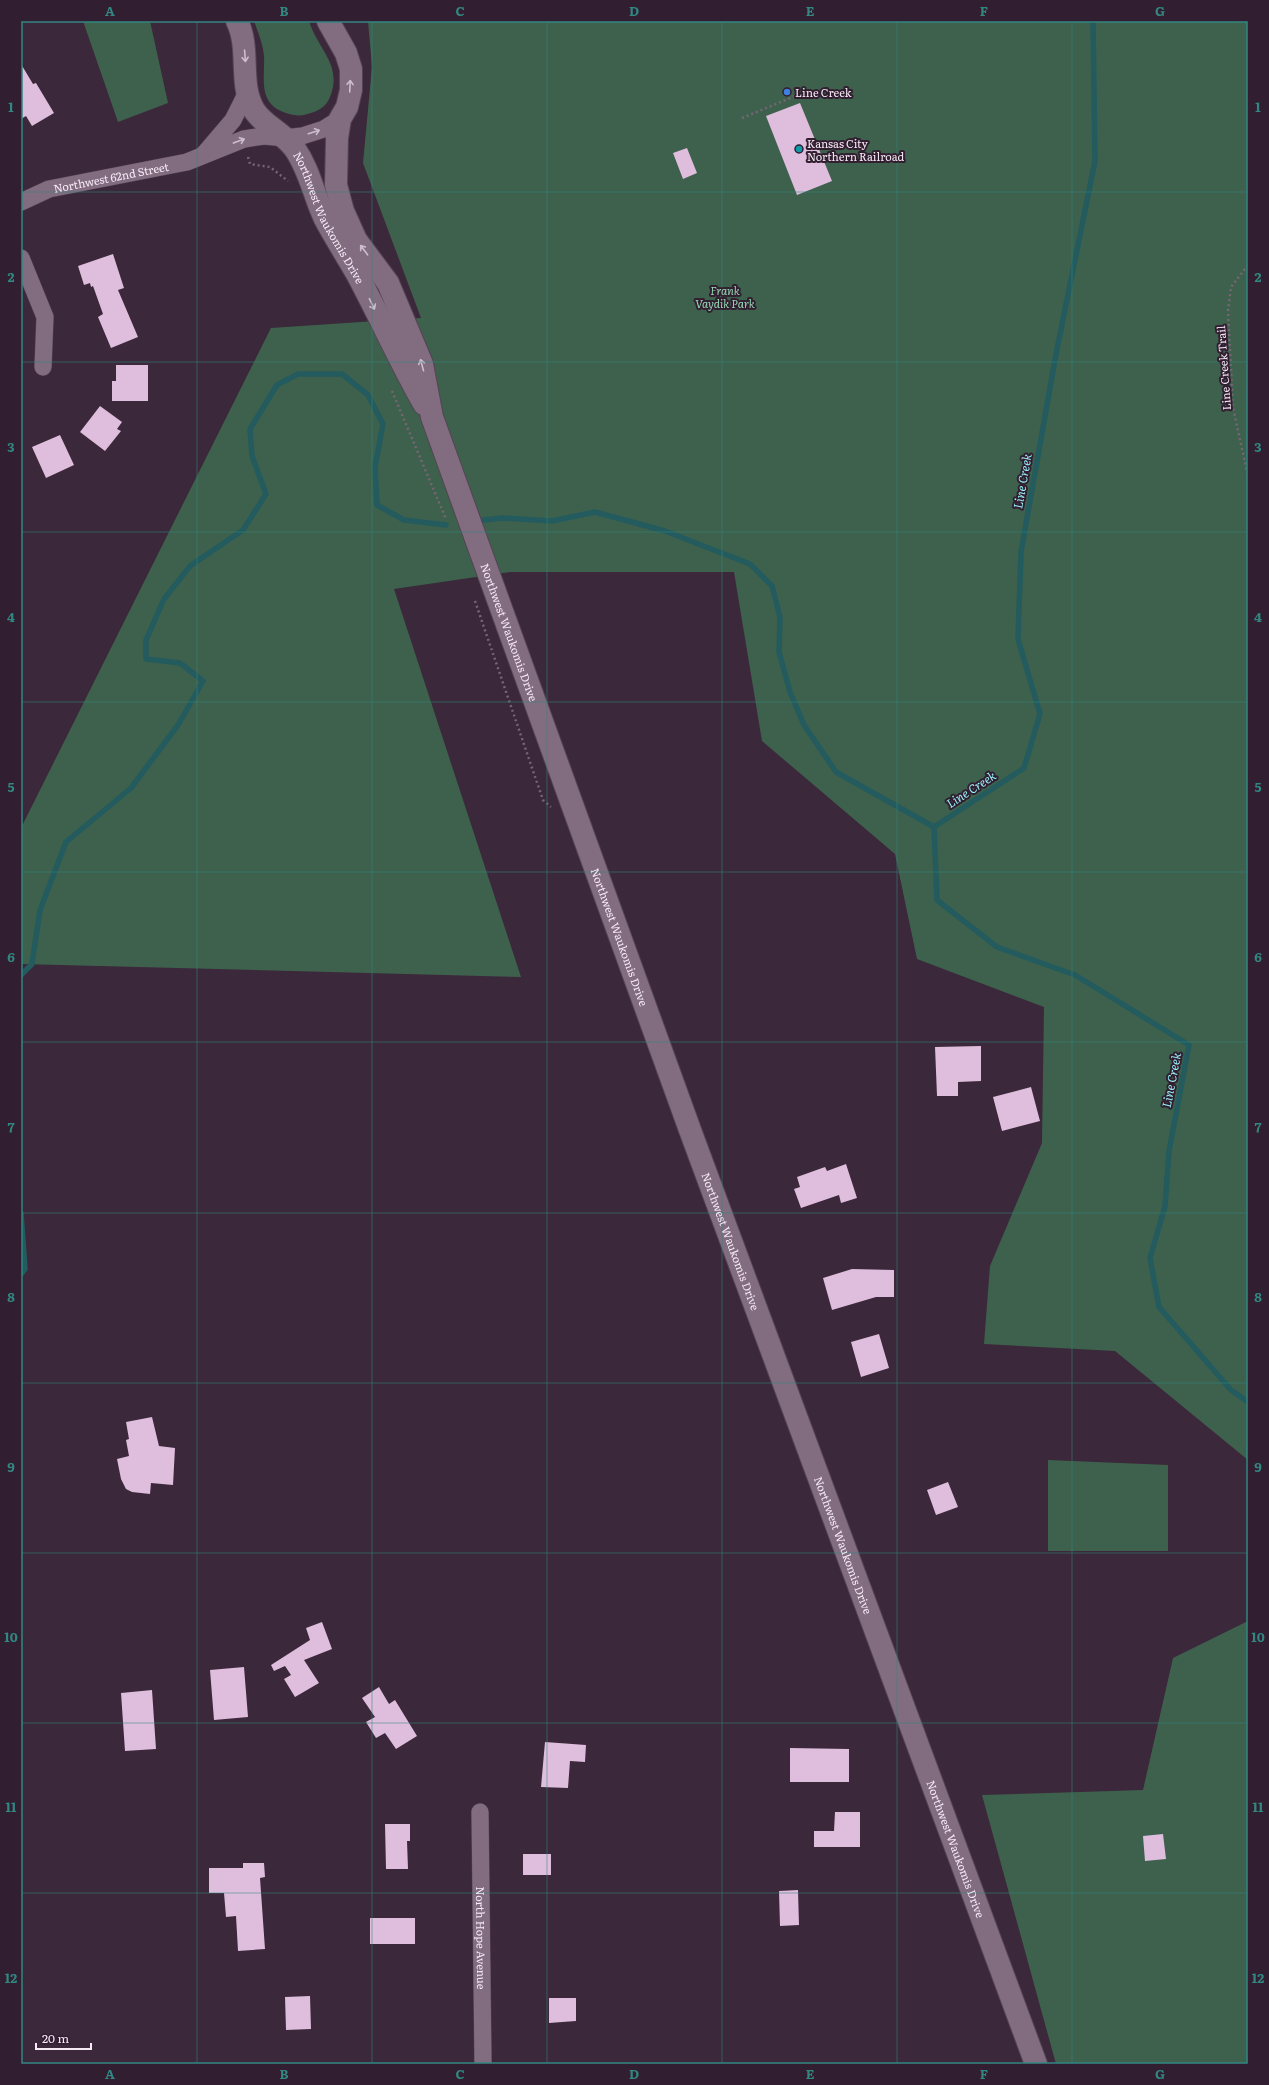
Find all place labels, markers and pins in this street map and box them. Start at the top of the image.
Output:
place label: Line Creek [795,84,852,100]
marker: Line Creek [782,87,792,97]
place label: Kansas City Northern Railroad [807,135,905,164]
marker: Kansas City Northern Railroad [794,144,804,154]

